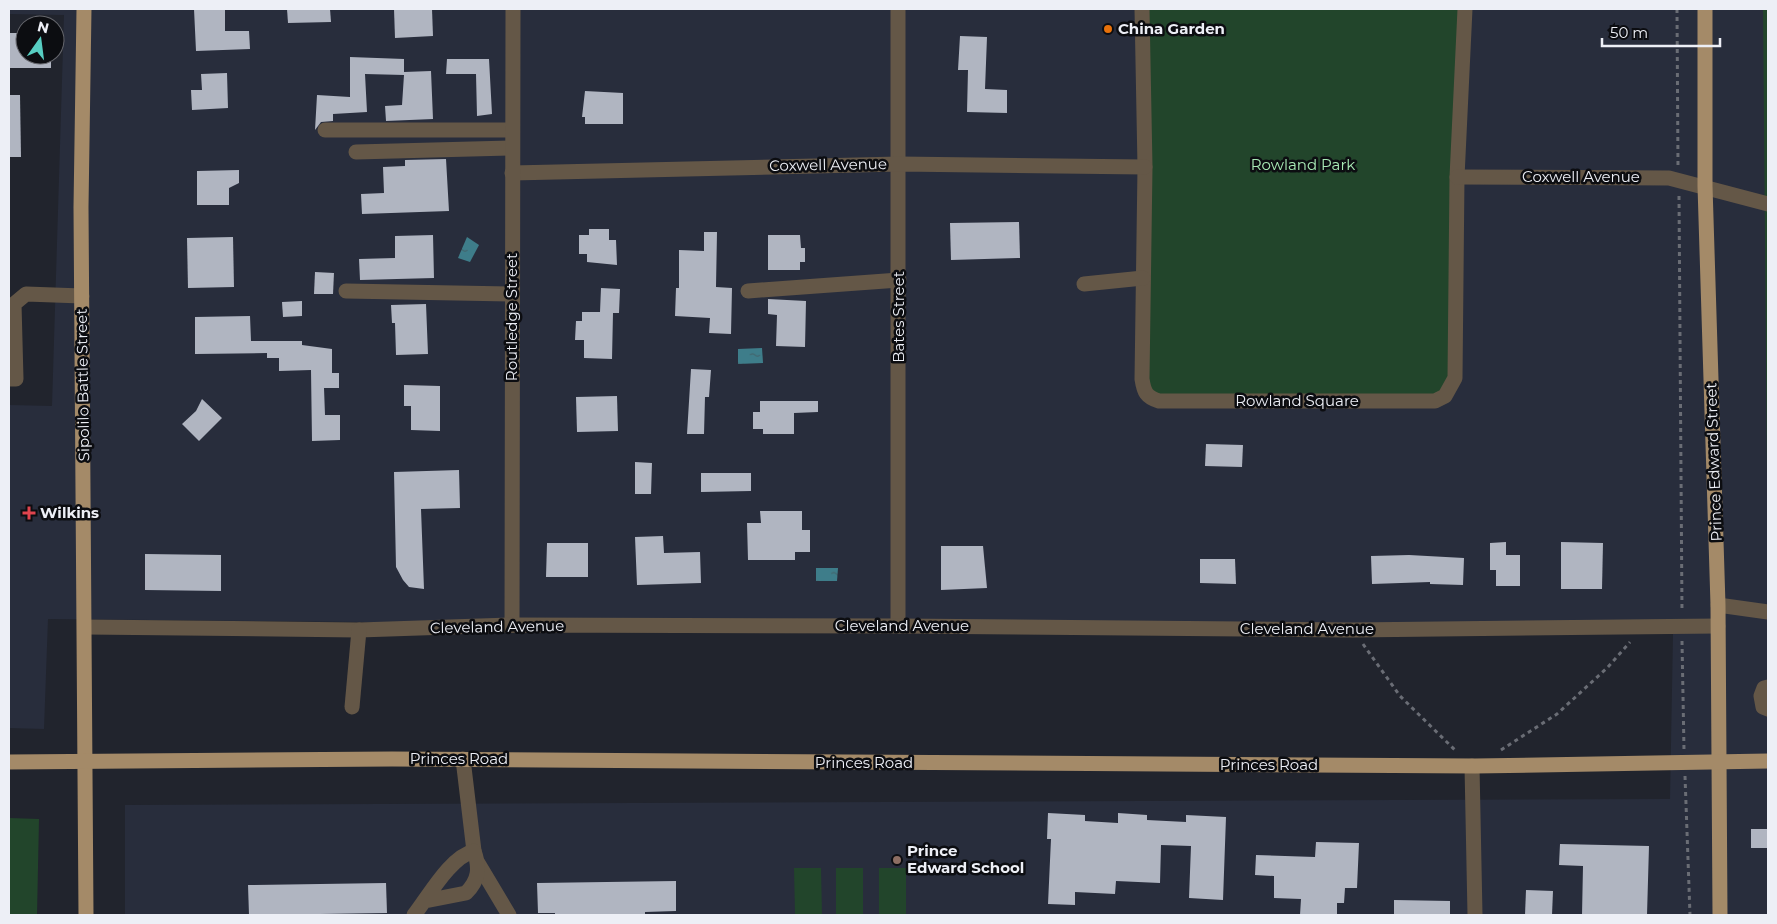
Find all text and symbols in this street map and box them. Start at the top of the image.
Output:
north arrow [15,15,65,65]
scale bar [1602,15,1720,47]
text: N [35,17,51,37]
place label: China Garden [1118,19,1225,38]
marker: China Garden [1102,23,1114,35]
text: 50 m [1610,23,1648,42]
street label: Coxwell Avenue [769,154,887,175]
park label: Rowland Park [1251,155,1355,174]
street label: Coxwell Avenue [1522,167,1640,186]
street label: Routledge Street [502,253,521,381]
street label: Bates Street [889,271,908,363]
street label: Sipolilo Battle Street [72,308,93,462]
street label: Prince Edward Street [1701,382,1726,542]
street label: Rowland Square [1235,391,1359,410]
place label: Wilkins [40,503,99,522]
marker: Wilkins [22,506,36,520]
street label: Cleveland Avenue [430,616,564,637]
street label: Cleveland Avenue [835,616,969,635]
street label: Cleveland Avenue [1240,619,1374,638]
street label: Princes Road [410,749,508,768]
street label: Princes Road [815,753,913,772]
street label: Princes Road [1220,755,1318,774]
place label: Prince Edward School [907,841,1024,877]
marker: Prince Edward School [891,854,903,866]

